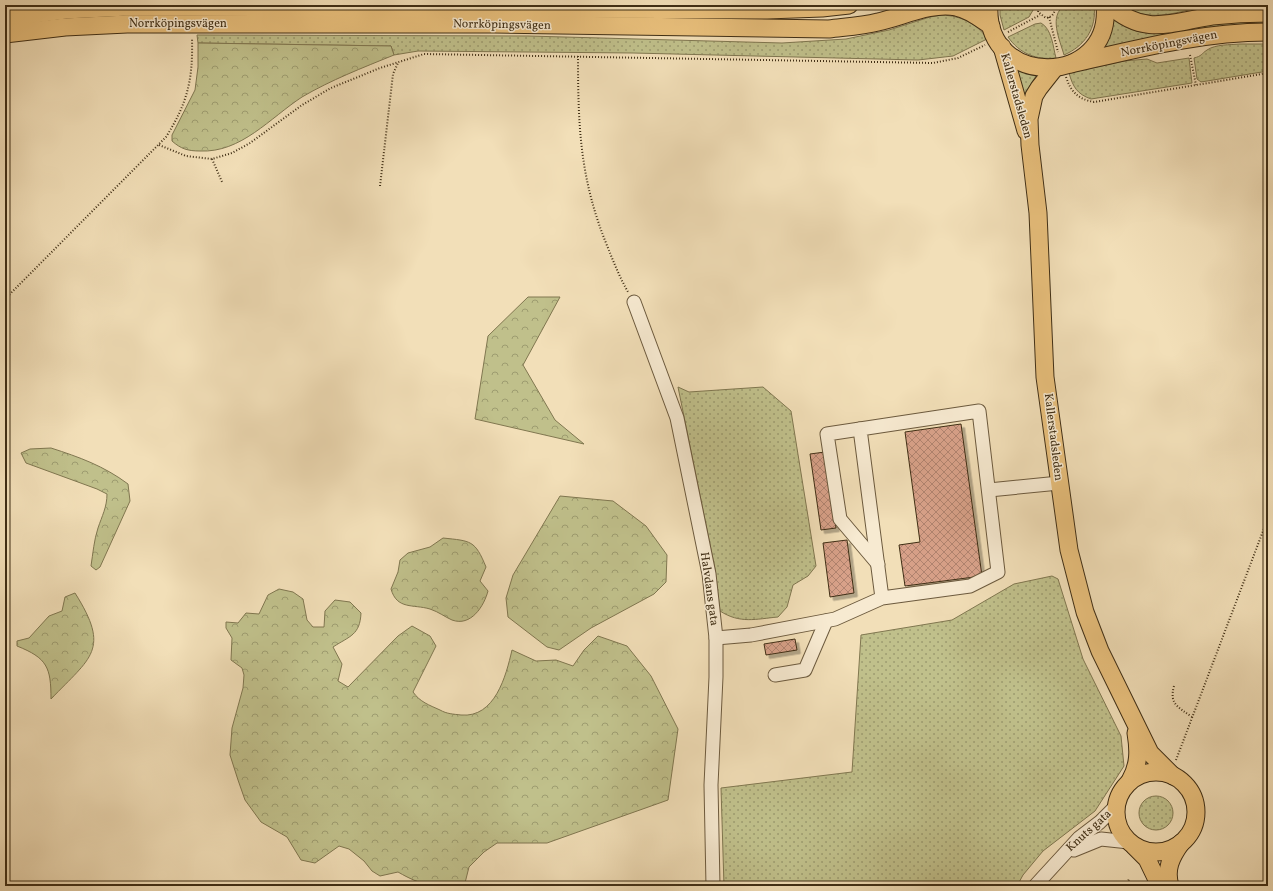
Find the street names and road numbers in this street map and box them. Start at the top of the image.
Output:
street label: Norrköpingsvägen [129,16,227,32]
street label: Norrköpingsvägen [453,16,551,34]
street label: Norrköpingsvägen [1119,27,1219,61]
street label: Kallerstadsleden [996,51,1036,141]
street label: Kallerstadsleden [1040,392,1066,482]
street label: Halvdans gata [696,551,722,627]
street label: Knuts gata [1063,806,1115,856]

